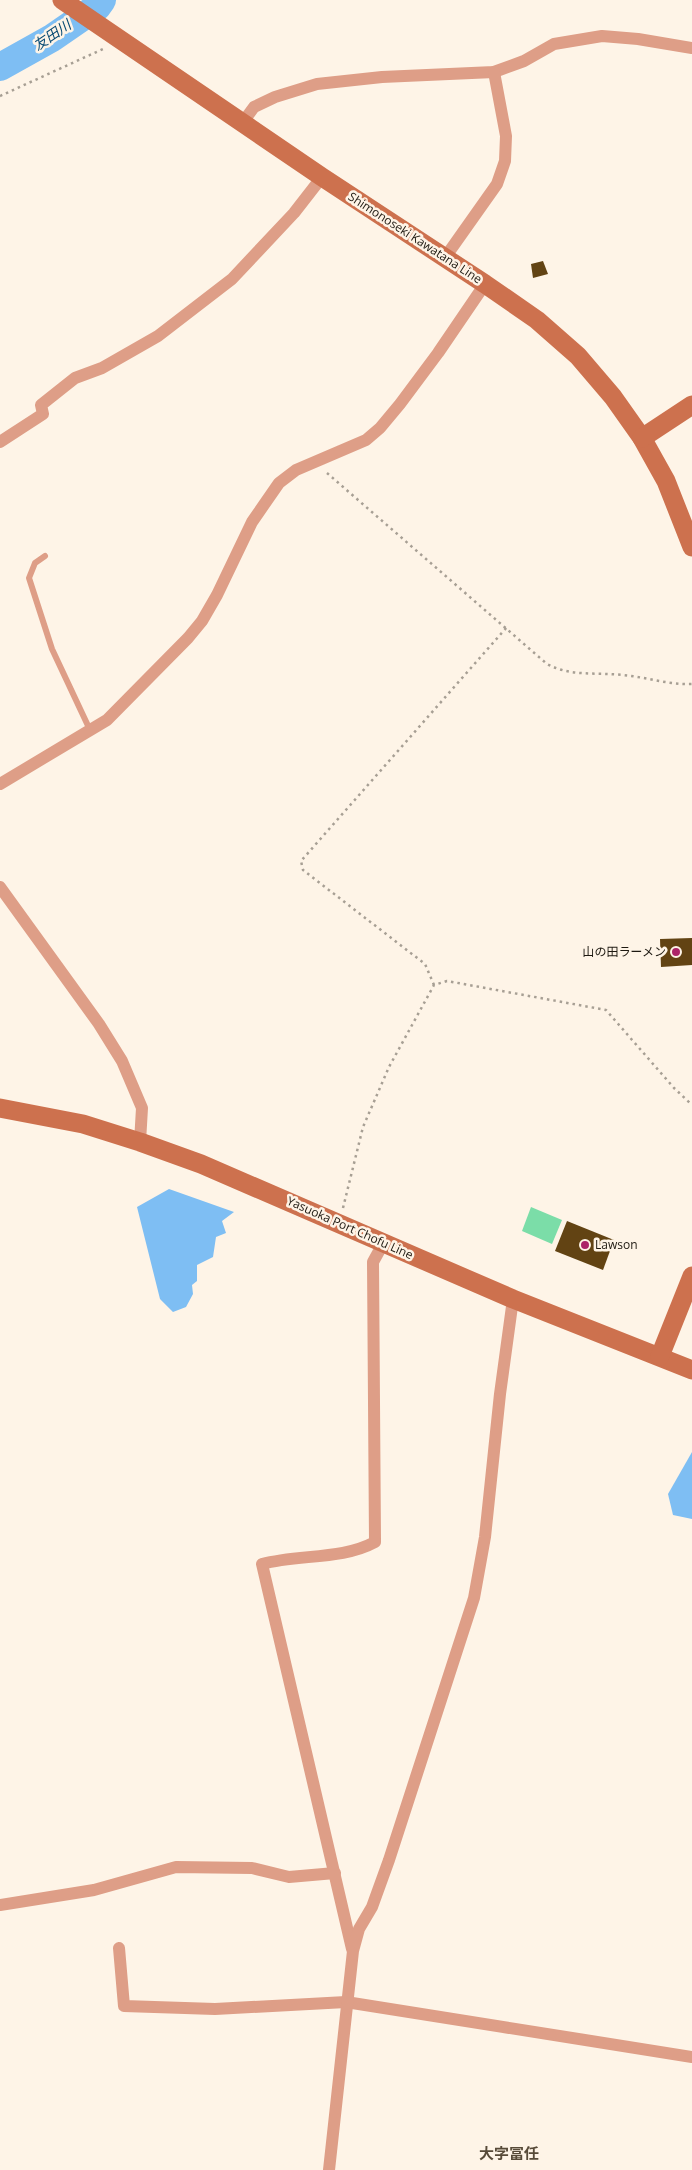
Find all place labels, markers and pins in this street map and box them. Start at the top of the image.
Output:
place label: 山の田ラーメン [582,943,666,960]
marker: 山の田ラーメン [670,946,682,958]
place label: Lawson [595,1236,638,1253]
marker: Lawson [579,1239,591,1251]

